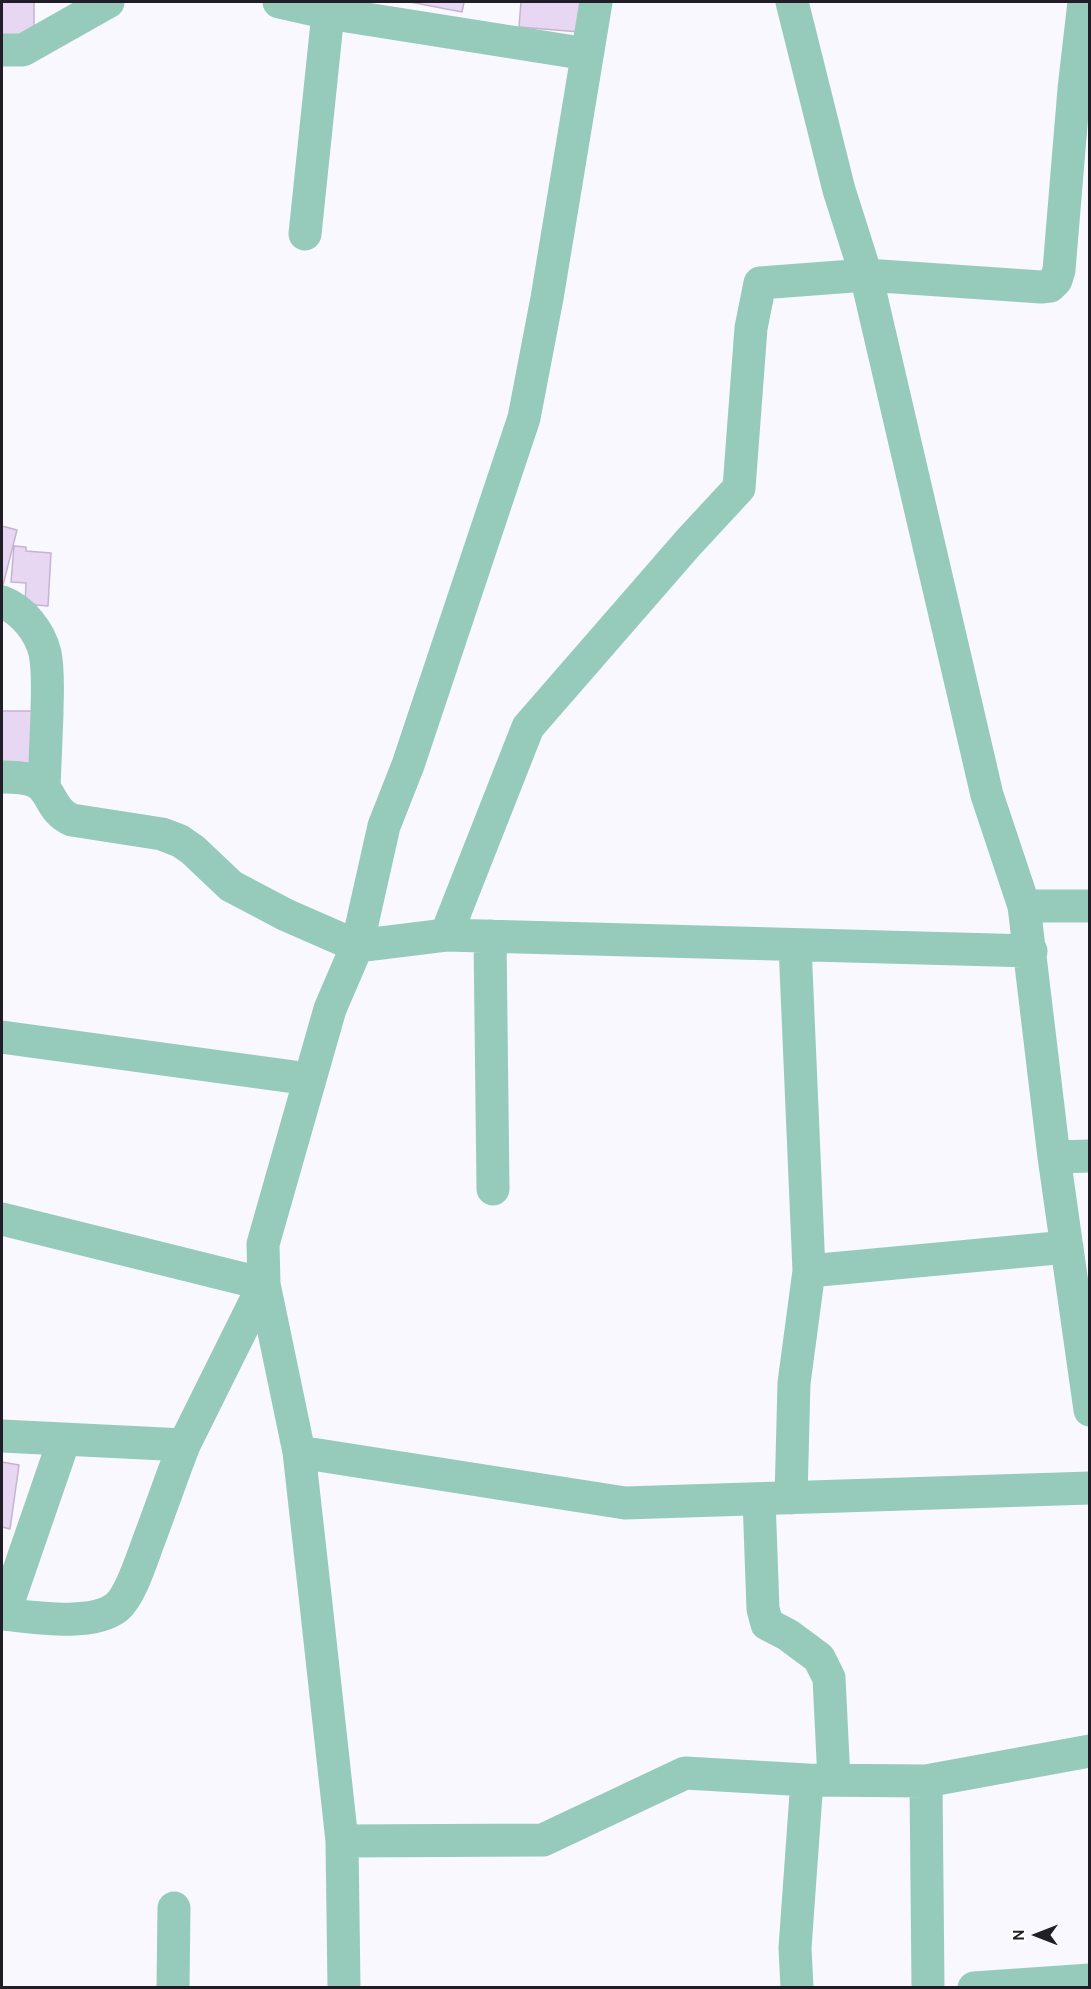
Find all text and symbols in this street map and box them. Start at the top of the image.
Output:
north arrow [1007,1905,1067,1965]
text: N [1009,1929,1028,1941]

